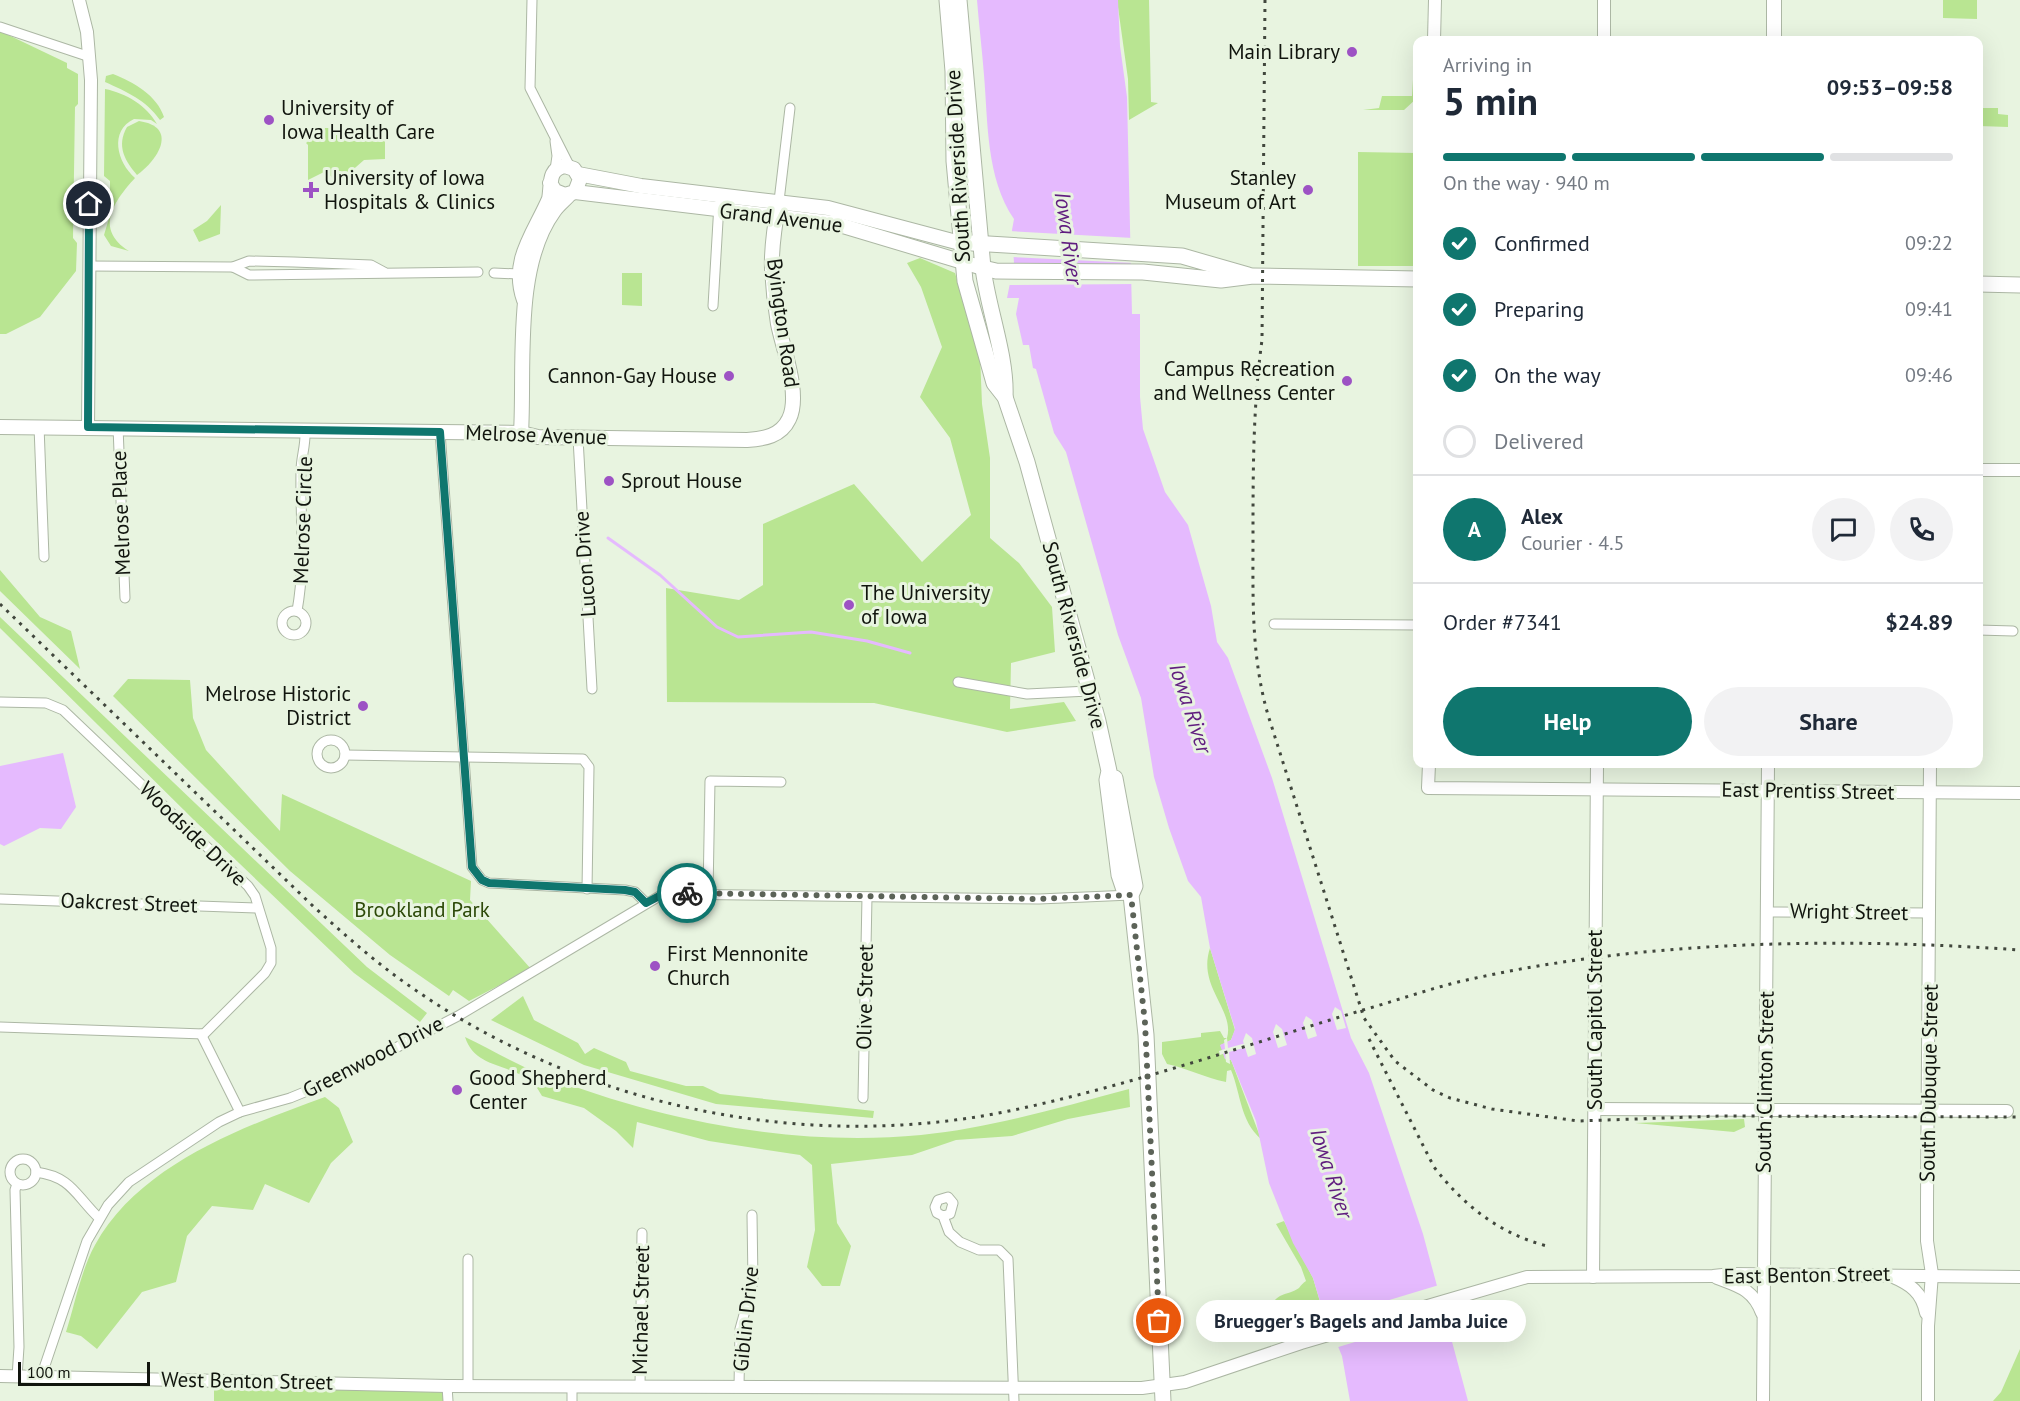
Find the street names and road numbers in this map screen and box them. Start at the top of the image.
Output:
street label: South Riverside Drive [939,69,976,263]
street label: Grand Avenue [718,197,844,238]
street label: Byington Road [761,257,806,389]
street label: Melrose Avenue [465,419,607,450]
street label: Melrose Place [105,450,136,576]
street label: Melrose Circle [287,456,318,584]
street label: Lucon Drive [567,510,602,618]
street label: South Riverside Drive [1036,538,1112,732]
street label: East Prentiss Street [1721,775,1895,806]
street label: Woodside Drive [134,776,253,892]
street label: Oakcrest Street [60,887,198,918]
street label: Wright Street [1790,897,1908,926]
street label: South Capitol Street [1581,930,1608,1110]
street label: Olive Street [850,944,879,1050]
street label: South Dubuque Street [1913,984,1944,1182]
street label: South Clinton Street [1749,991,1780,1173]
street label: Greenwood Drive [298,1010,448,1104]
street label: Michael Street [626,1245,655,1375]
street label: East Benton Street [1724,1260,1890,1289]
street label: Giblin Drive [727,1265,764,1373]
street label: West Benton Street [161,1366,333,1395]

